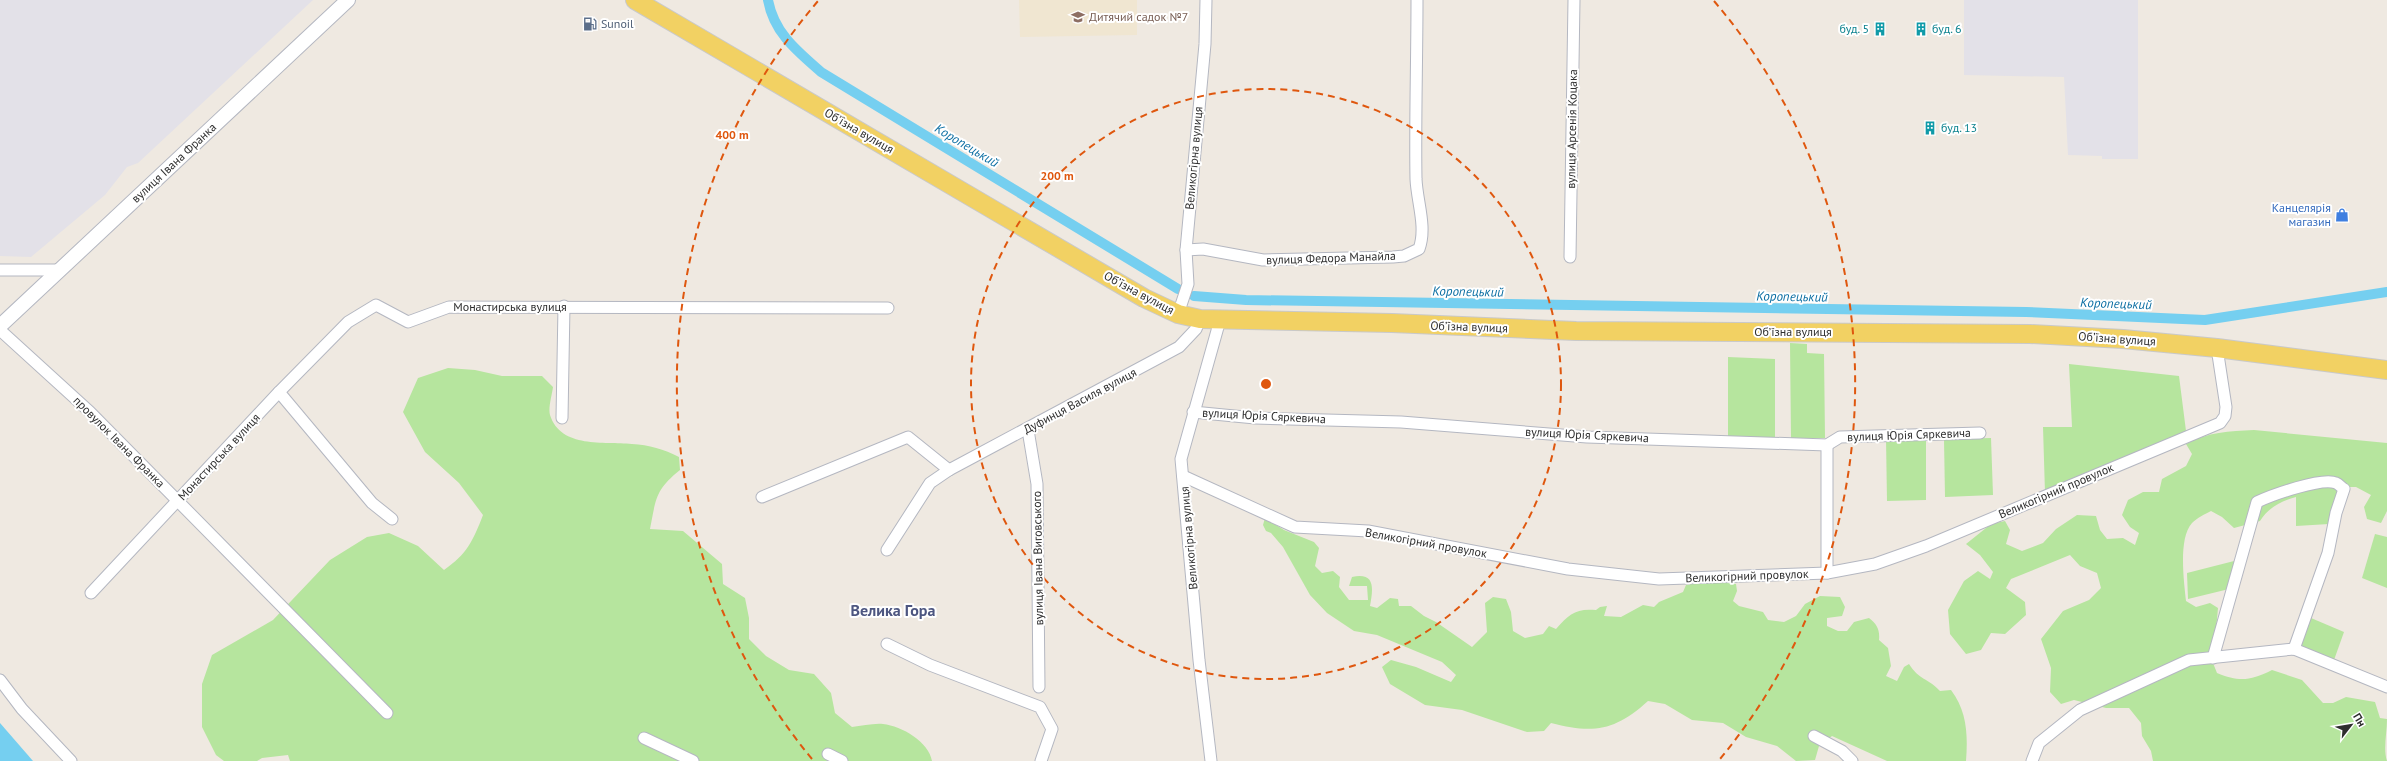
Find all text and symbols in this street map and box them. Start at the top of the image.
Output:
school or university icon: Дитячий садок №7 [1070,9,1086,25]
place label: Дитячий садок №7 [1089,9,1188,24]
fuel station icon: Sunoil [582,16,598,32]
place label: Sunoil [601,16,634,31]
place label: буд. 5 [1839,21,1869,36]
building icon: буд. 5 [1872,21,1888,37]
building icon: буд. 6 [1913,21,1929,37]
place label: буд. 6 [1932,21,1962,36]
street label: вулиця Арсенія Коцака [1563,69,1580,189]
street label: Обʼїзна вулиця [822,105,897,156]
street label: Великогірна вулиця [1182,106,1205,210]
street label: вулиця Івана Франка [128,119,219,206]
water label: Коропецький [932,120,1002,171]
building icon: буд. 13 [1922,120,1938,136]
place label: буд. 13 [1941,120,1977,135]
text: 400 m [715,127,749,142]
text: 200 m [1040,168,1074,183]
place label: Канцелярія магазин [2272,200,2331,229]
shop icon: Канцелярія магазин [2334,207,2350,223]
street label: вулиця Федора Манайла [1266,248,1396,267]
street label: Обʼїзна вулиця [1101,268,1177,317]
water label: Коропецький [1432,282,1504,301]
water label: Коропецький [1756,287,1828,306]
water label: Коропецький [2080,294,2152,313]
street label: Монастирська вулиця [453,299,567,314]
street label: Обʼїзна вулиця [1430,318,1508,335]
street label: Обʼїзна вулиця [1754,324,1832,339]
street label: Обʼїзна вулиця [2078,328,2156,349]
street label: Дуфинця Василя вулиця [1021,364,1139,437]
centre of rings [1259,377,1273,391]
street label: провулок Івана Франка [70,393,168,491]
street label: вулиця Юрія Сяркевича [1202,405,1326,426]
street label: Монастирська вулиця [174,410,263,503]
street label: вулиця Юрія Сяркевича [1525,424,1649,445]
street label: вулиця Юрія Сяркевича [1847,425,1971,444]
street label: Великогірний провулок [1996,459,2116,522]
street label: Великогірна вулиця [1177,486,1200,590]
street label: вулиця Івана Виговського [1029,491,1046,625]
street label: Великогірний провулок [1364,524,1488,561]
street label: Великогірний провулок [1685,566,1809,585]
district label: Велика Гора [851,600,935,620]
north arrow [2331,705,2371,745]
text: Пн [2350,711,2369,729]

